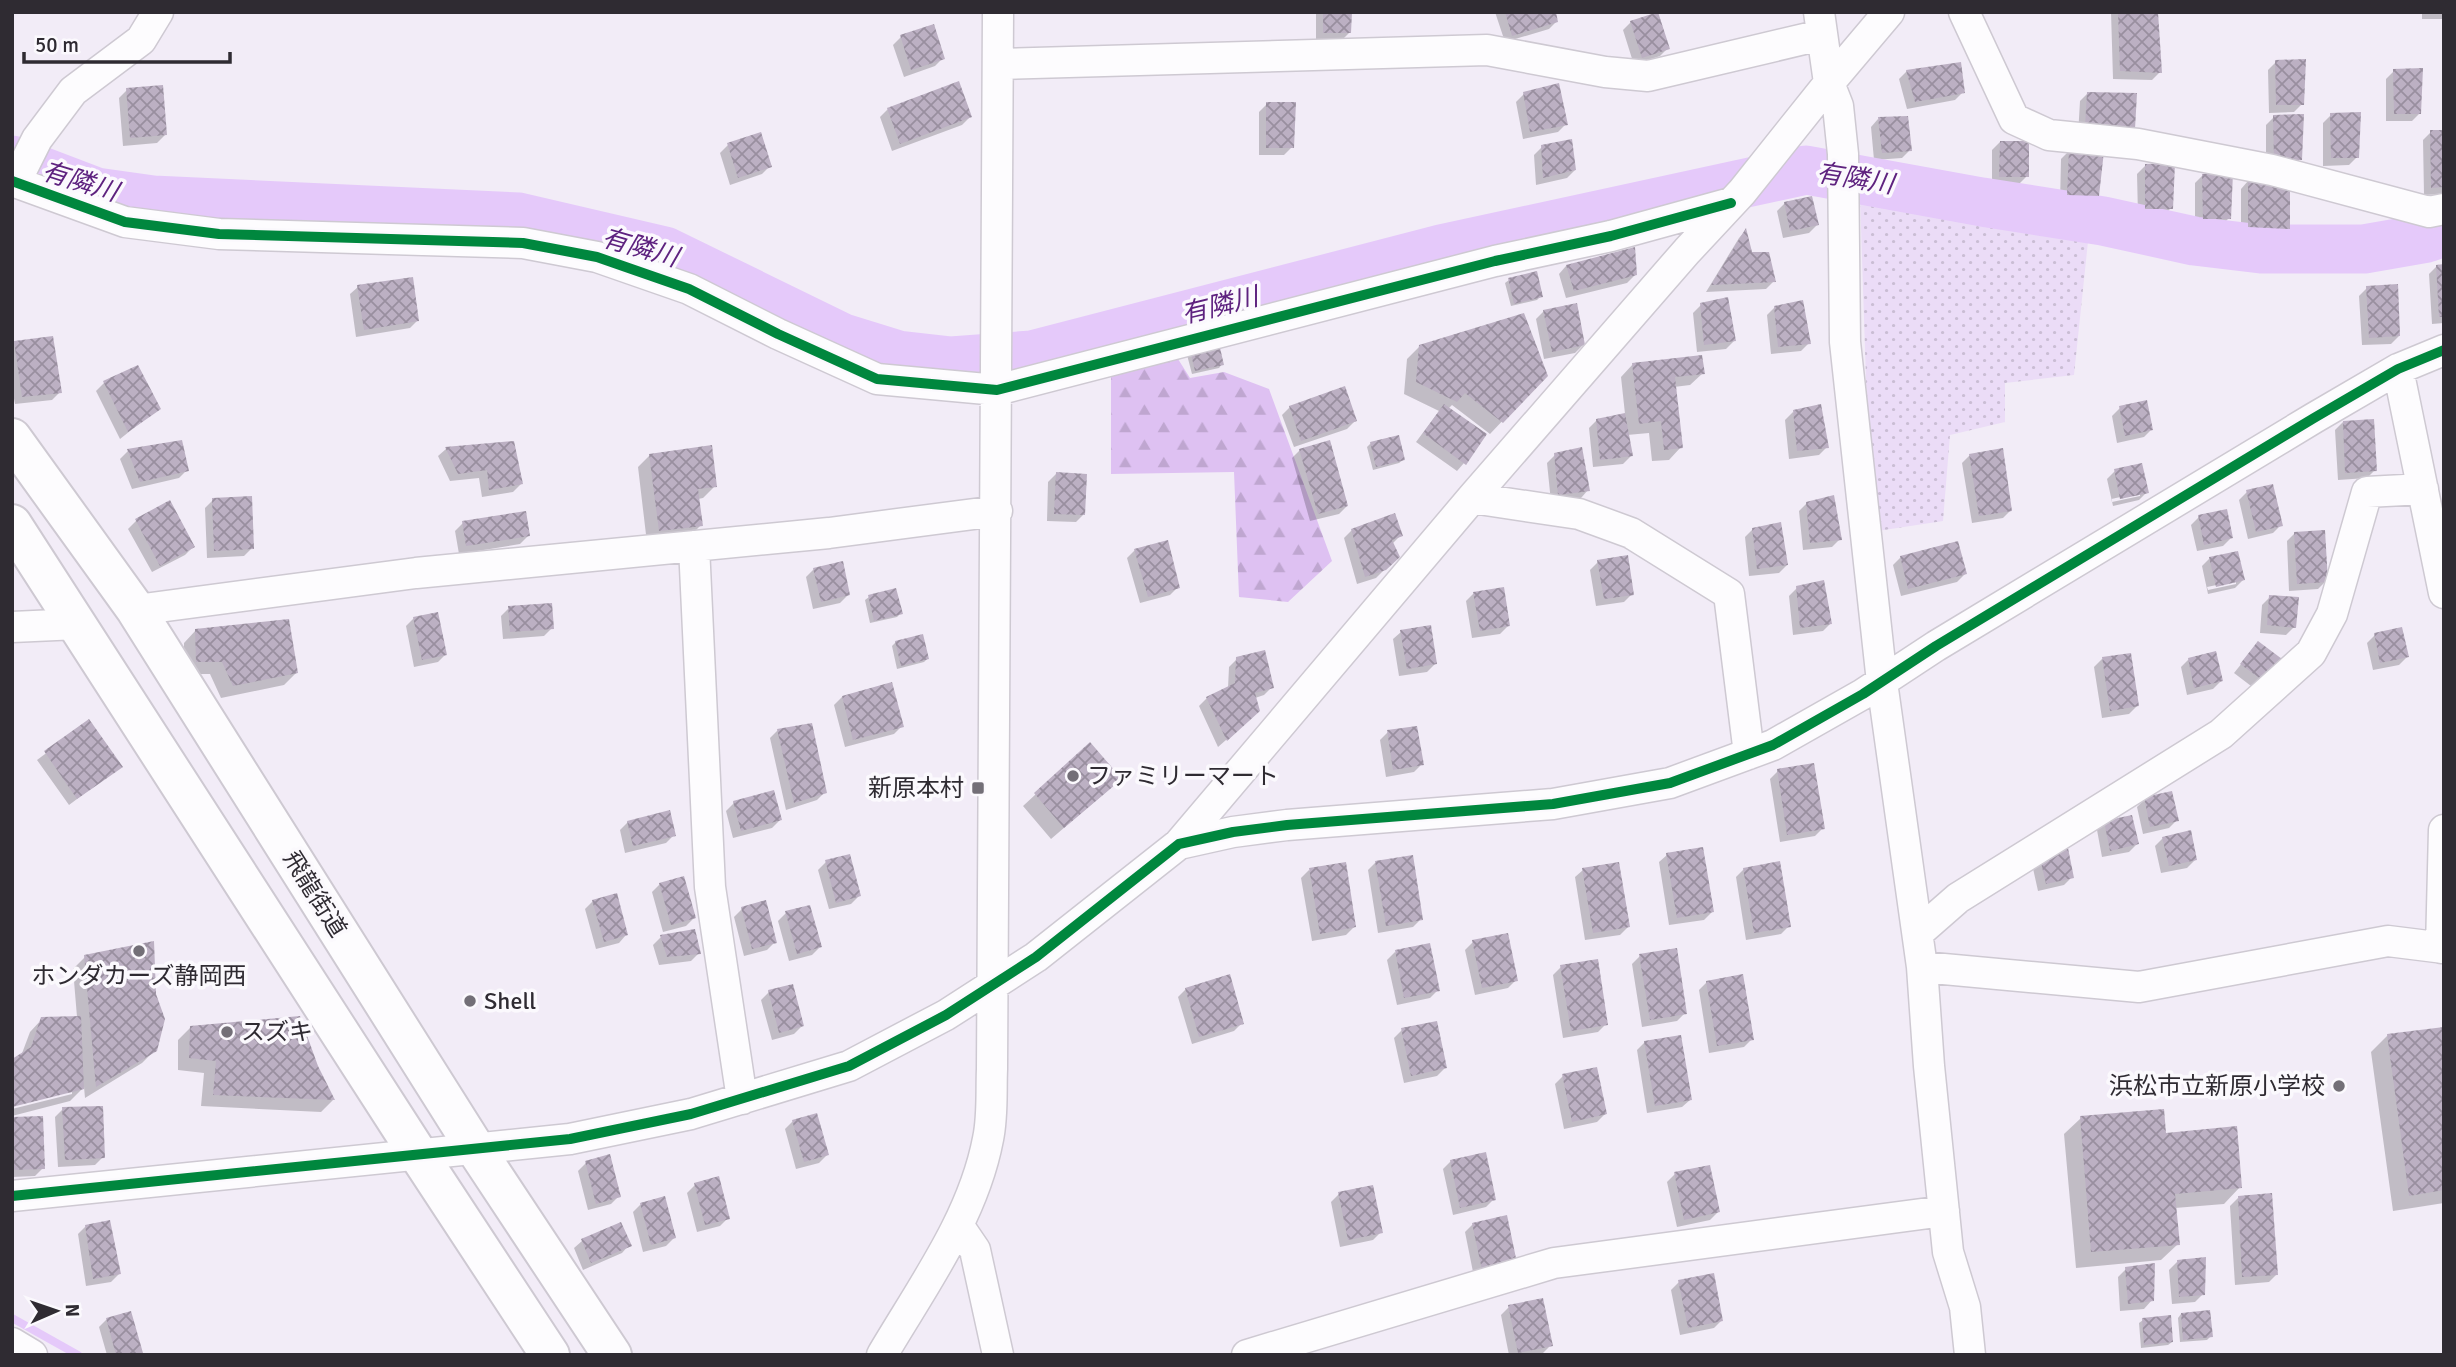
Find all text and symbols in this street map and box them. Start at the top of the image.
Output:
scale bar [24,21,231,65]
text: 50 m [35,32,79,58]
water label: 有隣川 [38,155,125,210]
water label: 有隣川 [1814,157,1899,201]
water label: 有隣川 [598,222,685,275]
water label: 有隣川 [1178,280,1265,331]
place label: ファミリーマート [1087,761,1279,791]
marker: ファミリーマート [1065,768,1081,784]
place label: 新原本村 [868,773,964,803]
marker: 新原本村 [970,780,986,796]
street label: 飛龍街道 [277,845,353,943]
marker: ホンダカーズ静岡西 [131,943,147,959]
place label: ホンダカーズ静岡西 [32,961,246,991]
place label: Shell [484,986,536,1016]
marker: Shell [462,993,478,1009]
place label: スズキ [241,1017,313,1047]
marker: スズキ [219,1024,235,1040]
place label: 浜松市立新原小学校 [2109,1071,2325,1101]
marker: 浜松市立新原小学校 [2331,1078,2347,1094]
north arrow [21,1276,91,1346]
text: N [60,1303,84,1317]

